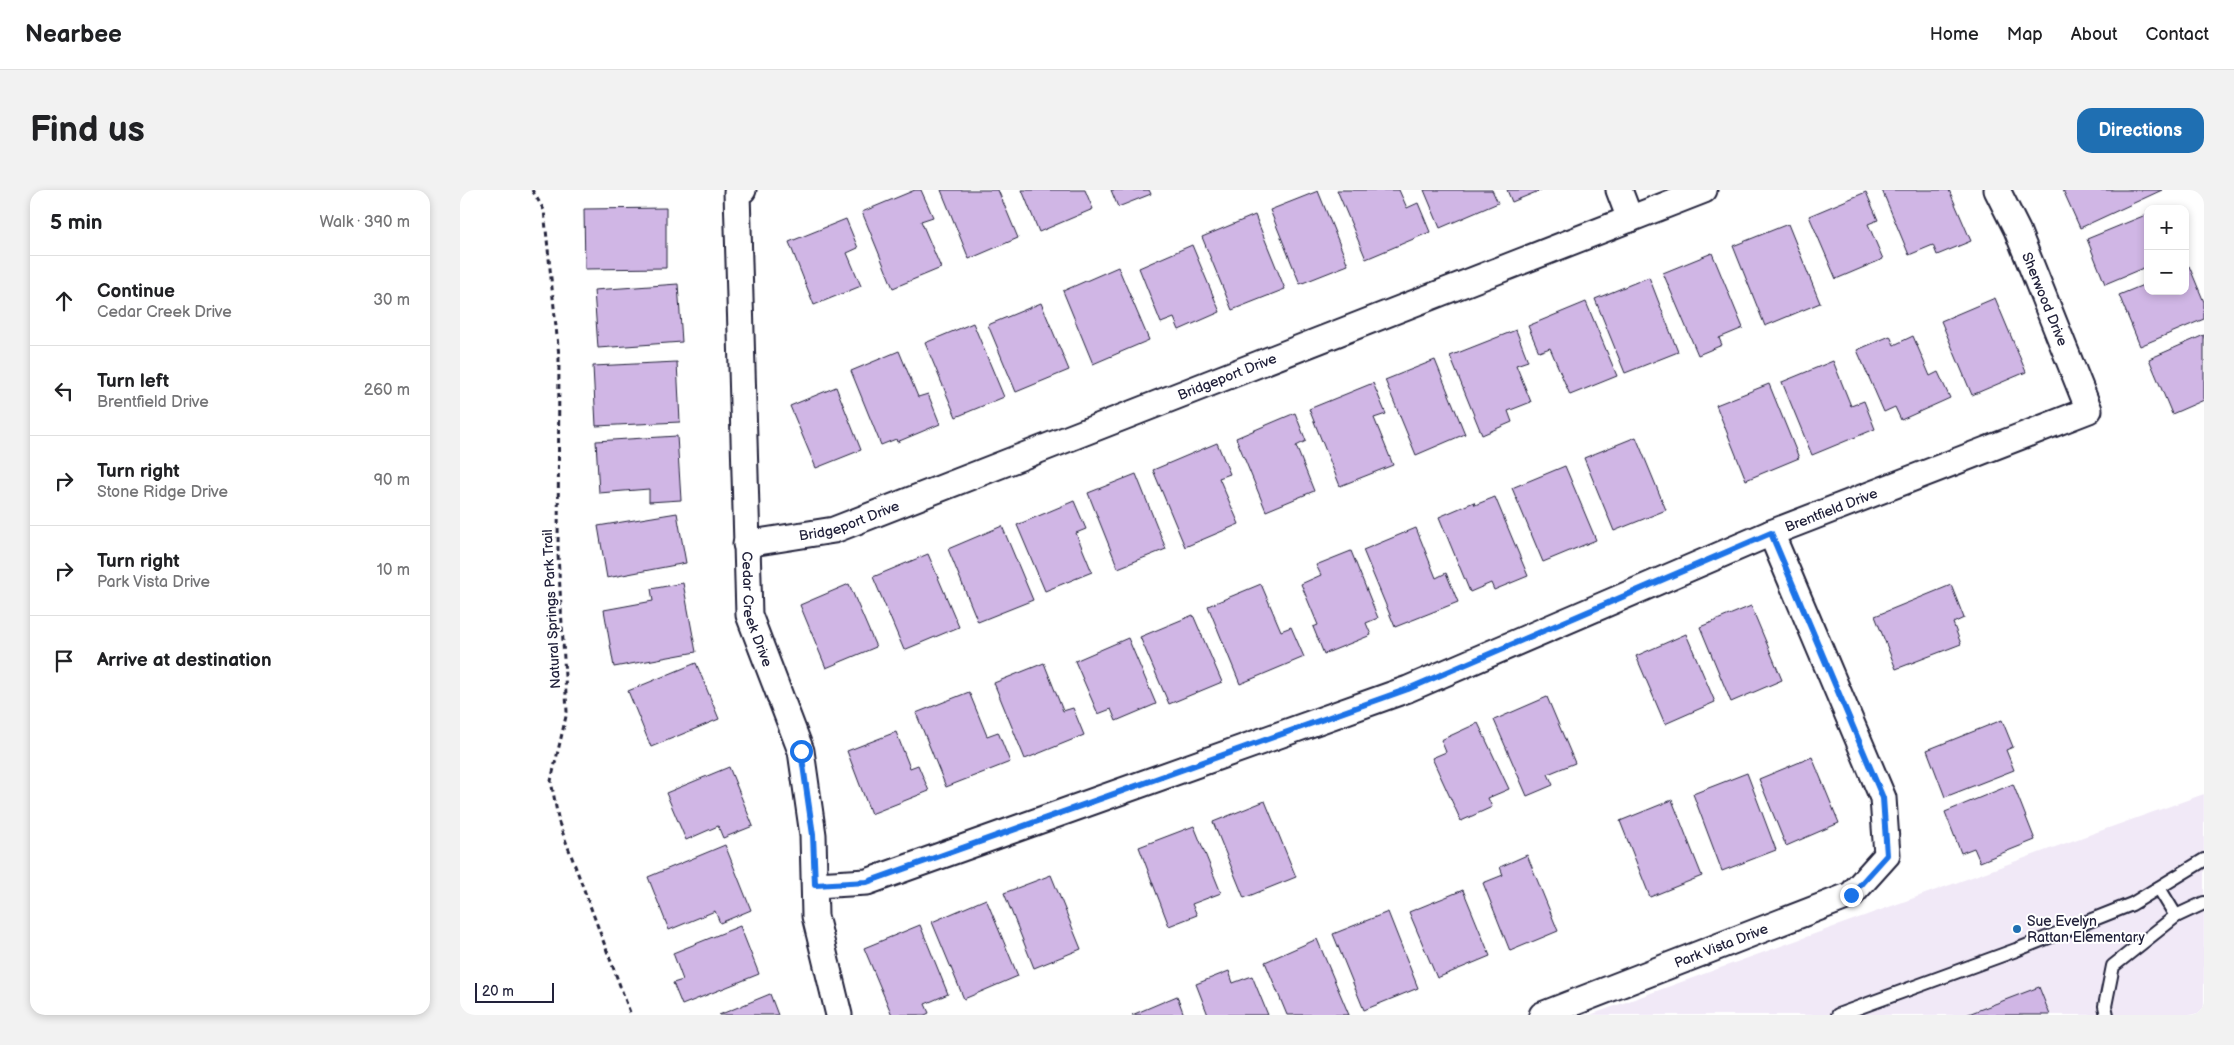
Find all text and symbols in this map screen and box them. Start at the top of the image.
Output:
text: Nearbee [25,20,122,49]
text: Home [1930,24,1979,45]
text: Map [2007,24,2043,45]
text: About [2071,24,2118,45]
text: Contact [2146,24,2209,45]
button: Directions [2077,108,2204,153]
text: Find us [30,109,145,152]
map controls [2144,205,2189,295]
button: + [2144,205,2189,250]
text: 5 min [50,210,103,235]
text: Walk · 390 m [319,213,410,232]
street label: Sherwood Drive [2018,250,2071,348]
button: − [2144,250,2189,295]
text: Continue [97,280,175,303]
icon: ahead [50,287,78,315]
text: 30 m [373,291,410,310]
text: Cedar Creek Drive [97,303,232,322]
street label: Bridgeport Drive [1175,350,1279,404]
text: Turn left [97,370,169,393]
icon: left [50,377,78,405]
text: 260 m [364,381,410,400]
text: Brentfield Drive [97,393,209,412]
text: Turn right [97,460,180,483]
icon: right [50,467,78,495]
text: 90 m [374,471,410,490]
text: Stone Ridge Drive [97,483,228,502]
street label: Brentfield Drive [1783,485,1880,536]
street label: Bridgeport Drive [798,497,902,544]
street label: Natural Springs Park Trail [539,529,564,689]
text: Turn right [97,550,180,573]
street label: Cedar Creek Drive [738,551,776,669]
icon: right [50,557,78,585]
text: 10 m [377,561,410,580]
text: Park Vista Drive [97,573,210,592]
icon: arrive [50,647,78,675]
text: Arrive at destination [97,649,272,672]
route start [790,740,813,763]
route end [1840,884,1863,907]
place label: Sue Evelyn Rattan Elementary [2027,913,2146,946]
street label: Park Vista Drive [1672,920,1770,972]
marker: Sue Evelyn Rattan Elementary [2011,923,2023,935]
scale bar [475,980,554,1003]
text: 20 m [482,983,514,1000]

